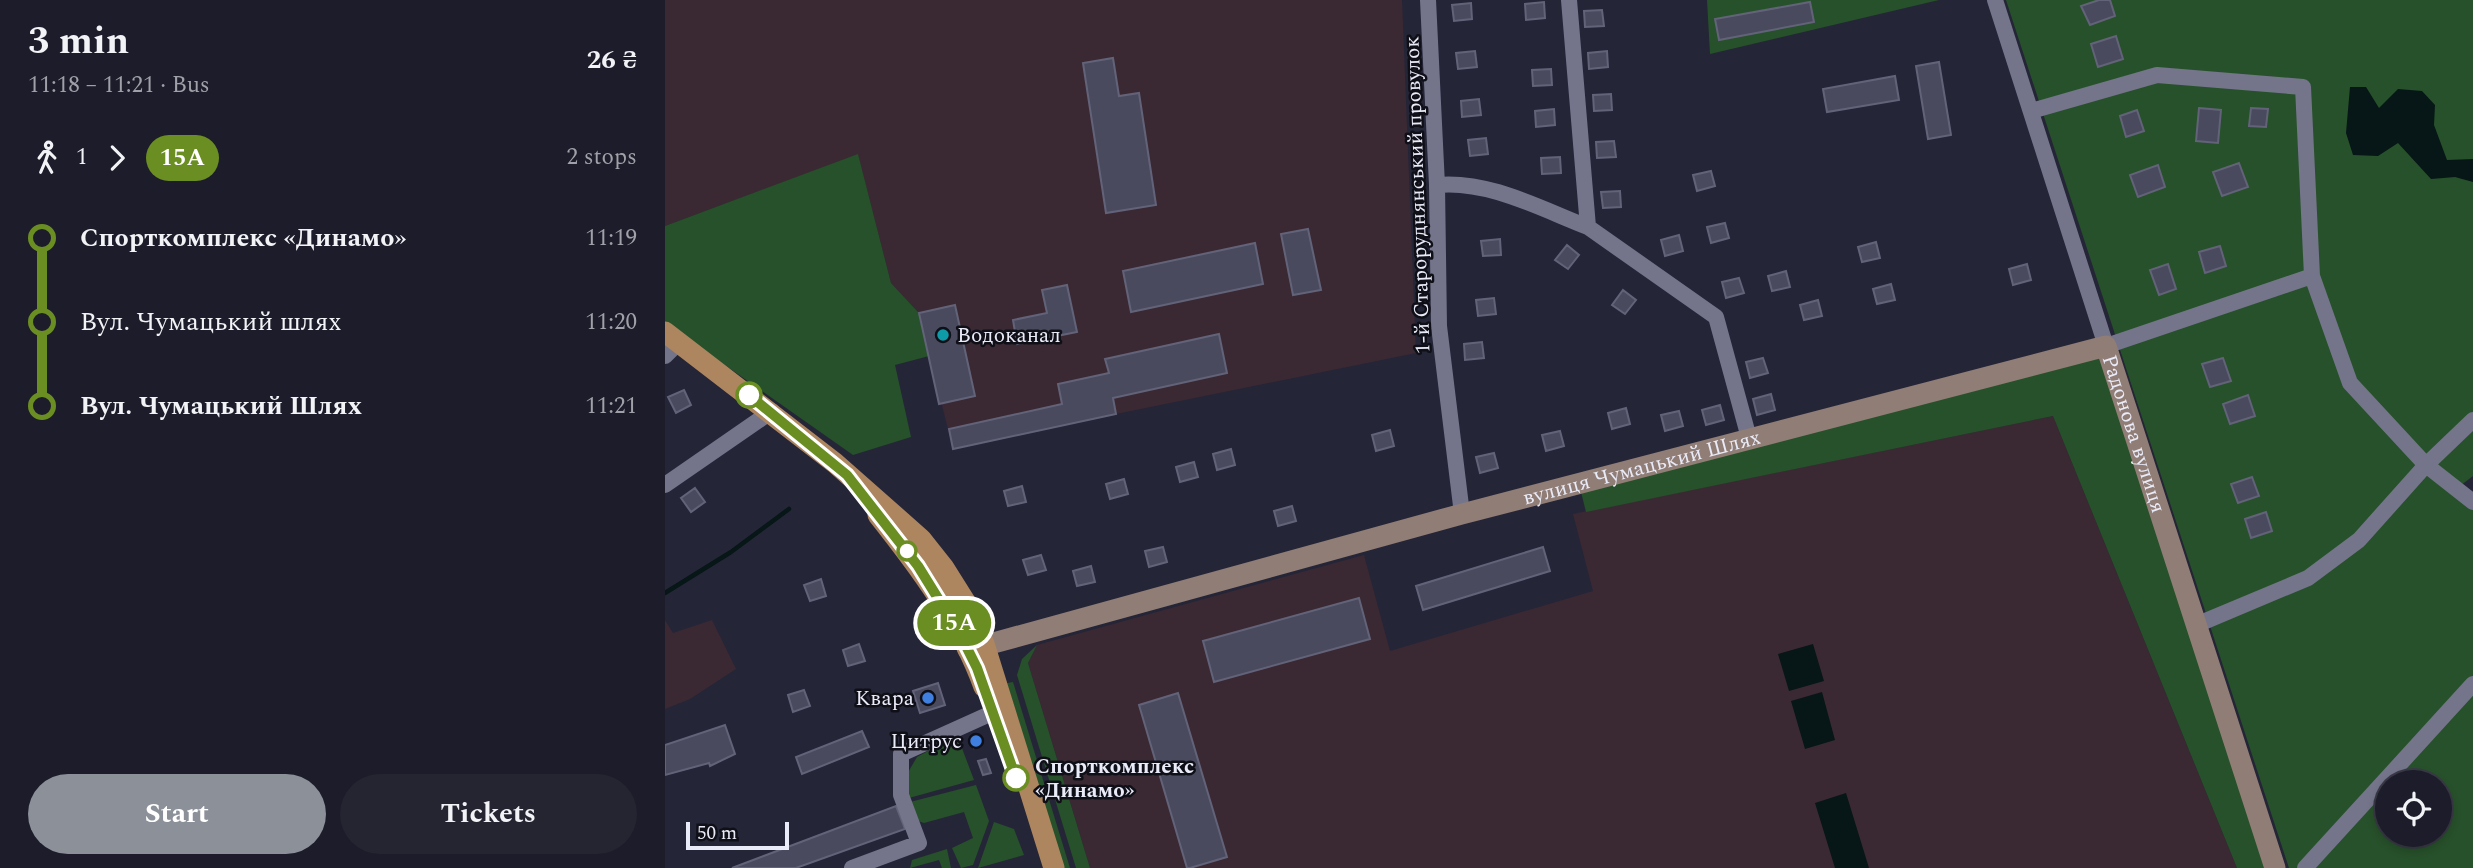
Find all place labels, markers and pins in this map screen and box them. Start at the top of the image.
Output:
place label: Водоканал [957,320,1061,352]
marker: Водоканал [935,327,951,343]
unlabelled marker [736,382,762,408]
unlabelled marker [897,541,917,561]
place label: Квара [855,683,915,715]
marker: Квара [920,690,936,706]
place label: Цитрус [891,726,962,758]
marker: Цитрус [968,733,984,749]
place label: Спорткомплекс «Динамо» [1035,751,1194,807]
marker: Спорткомплекс «Динамо» [1003,765,1029,791]

